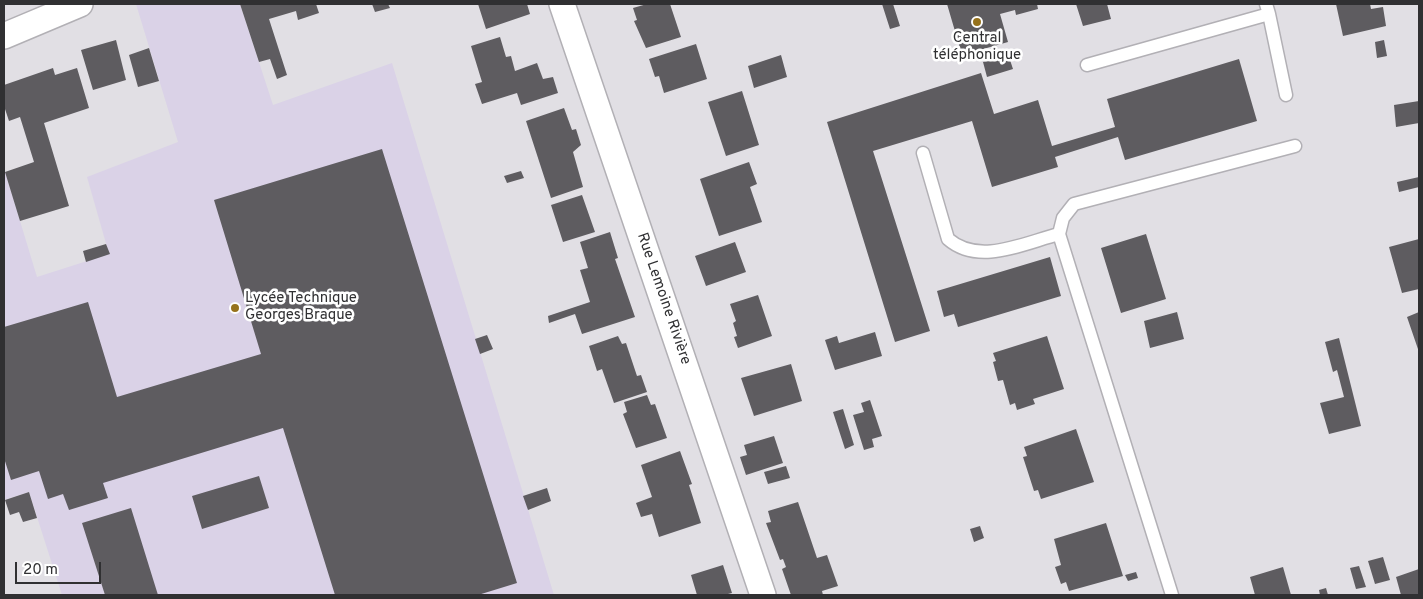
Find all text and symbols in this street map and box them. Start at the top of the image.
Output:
marker: Central téléphonique [971,16,983,28]
place label: Central téléphonique [933,30,1021,65]
street label: Rue Lemoine Rivière [632,231,694,367]
place label: Lycée Technique Georges Braque [245,290,357,325]
marker: Lycée Technique Georges Braque [229,302,241,314]
scale bar [18,552,104,584]
text: 20 m [23,561,58,580]

